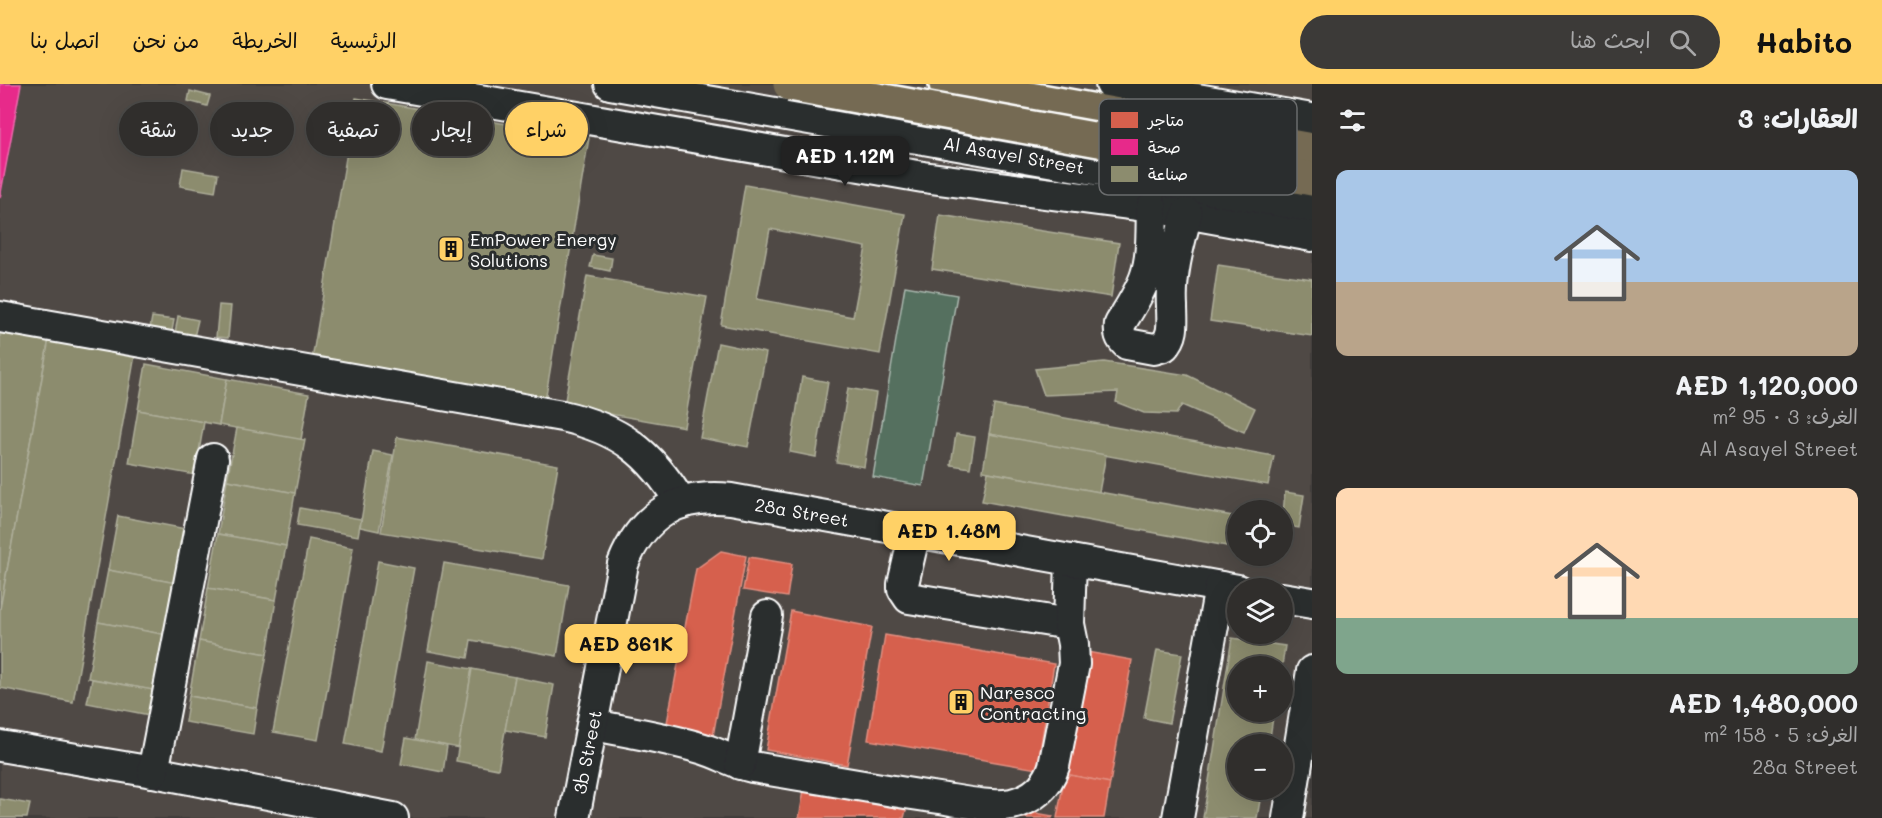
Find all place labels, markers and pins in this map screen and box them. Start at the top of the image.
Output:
pin: AED 1.12M [776,136,914,187]
place label: EmPower Energy Solutions [470,227,617,272]
building icon: EmPower Energy Solutions [436,234,466,264]
pin: AED 1.48M [880,511,1018,562]
pin: AED 861K [564,624,688,675]
place label: Naresco Contracting [980,680,1086,725]
building icon: Naresco Contracting [946,687,976,717]

